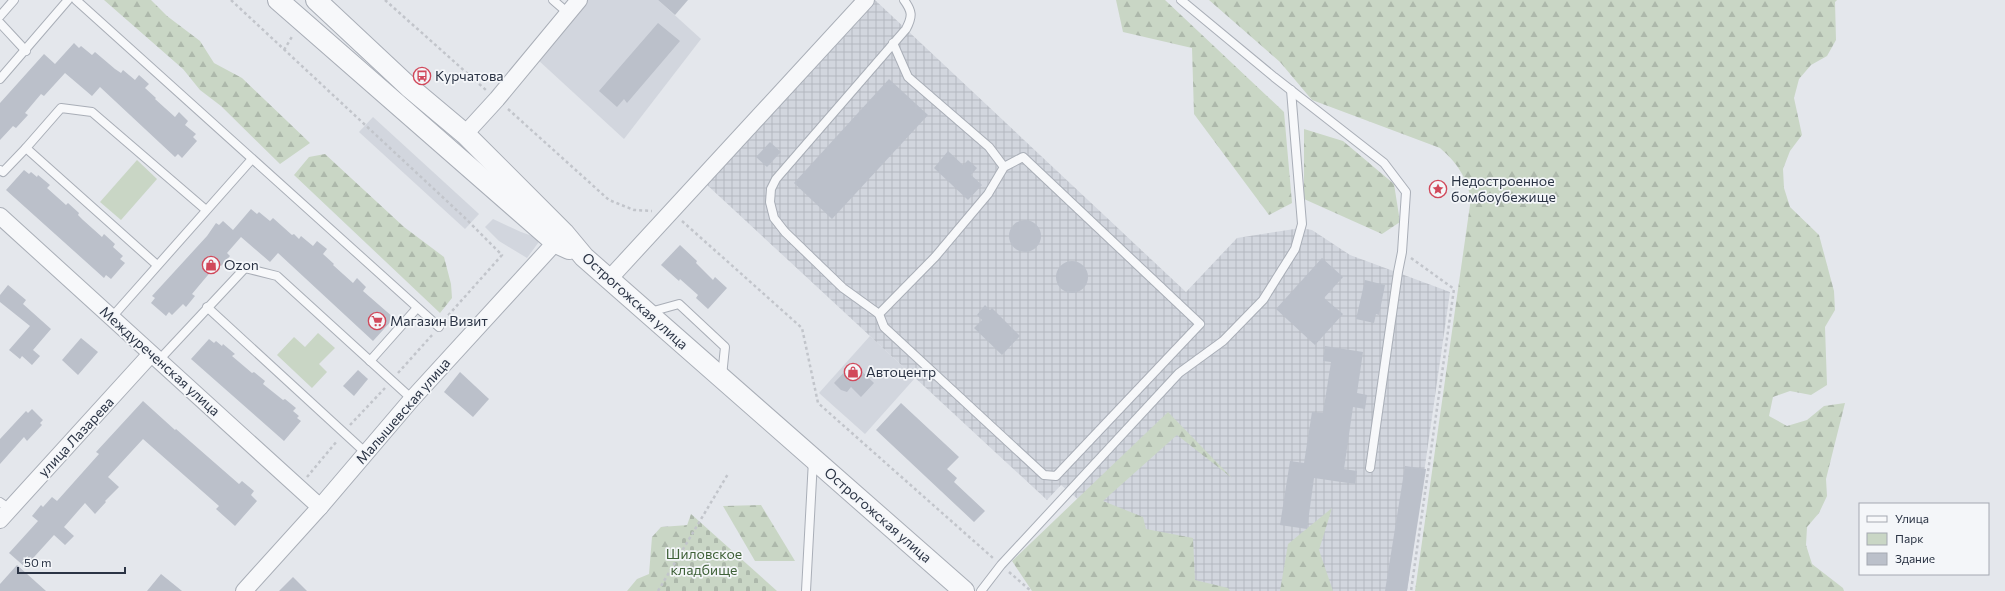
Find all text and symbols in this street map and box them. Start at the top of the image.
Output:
bus stop icon: Курчатова [412,66,432,86]
place label: Курчатова [435,67,504,84]
place label: Недостроенное бомбоубежище [1451,172,1556,205]
place icon: Недостроенное бомбоубежище [1428,179,1448,199]
street label: Острогожская улица [579,249,692,353]
shop icon: Ozon [201,255,221,275]
place label: Ozon [224,256,259,273]
street label: Междуреченская улица [97,302,224,419]
supermarket icon: Магазин Визит [367,311,387,331]
place label: Магазин Визит [390,312,488,329]
street label: Малышевская улица [352,354,453,467]
shop icon: Автоцентр [843,362,863,382]
place label: Автоцентр [866,363,936,380]
street label: улица Лазарева [34,393,117,480]
street label: Острогожская улица [821,463,935,566]
legend [1859,503,1989,575]
text: Улица [1895,511,1929,525]
text: Парк [1895,531,1924,545]
park label: Шиловское кладбище [666,545,742,578]
scale bar [18,549,125,575]
text: Здание [1895,551,1935,565]
text: 50 m [24,555,52,569]

